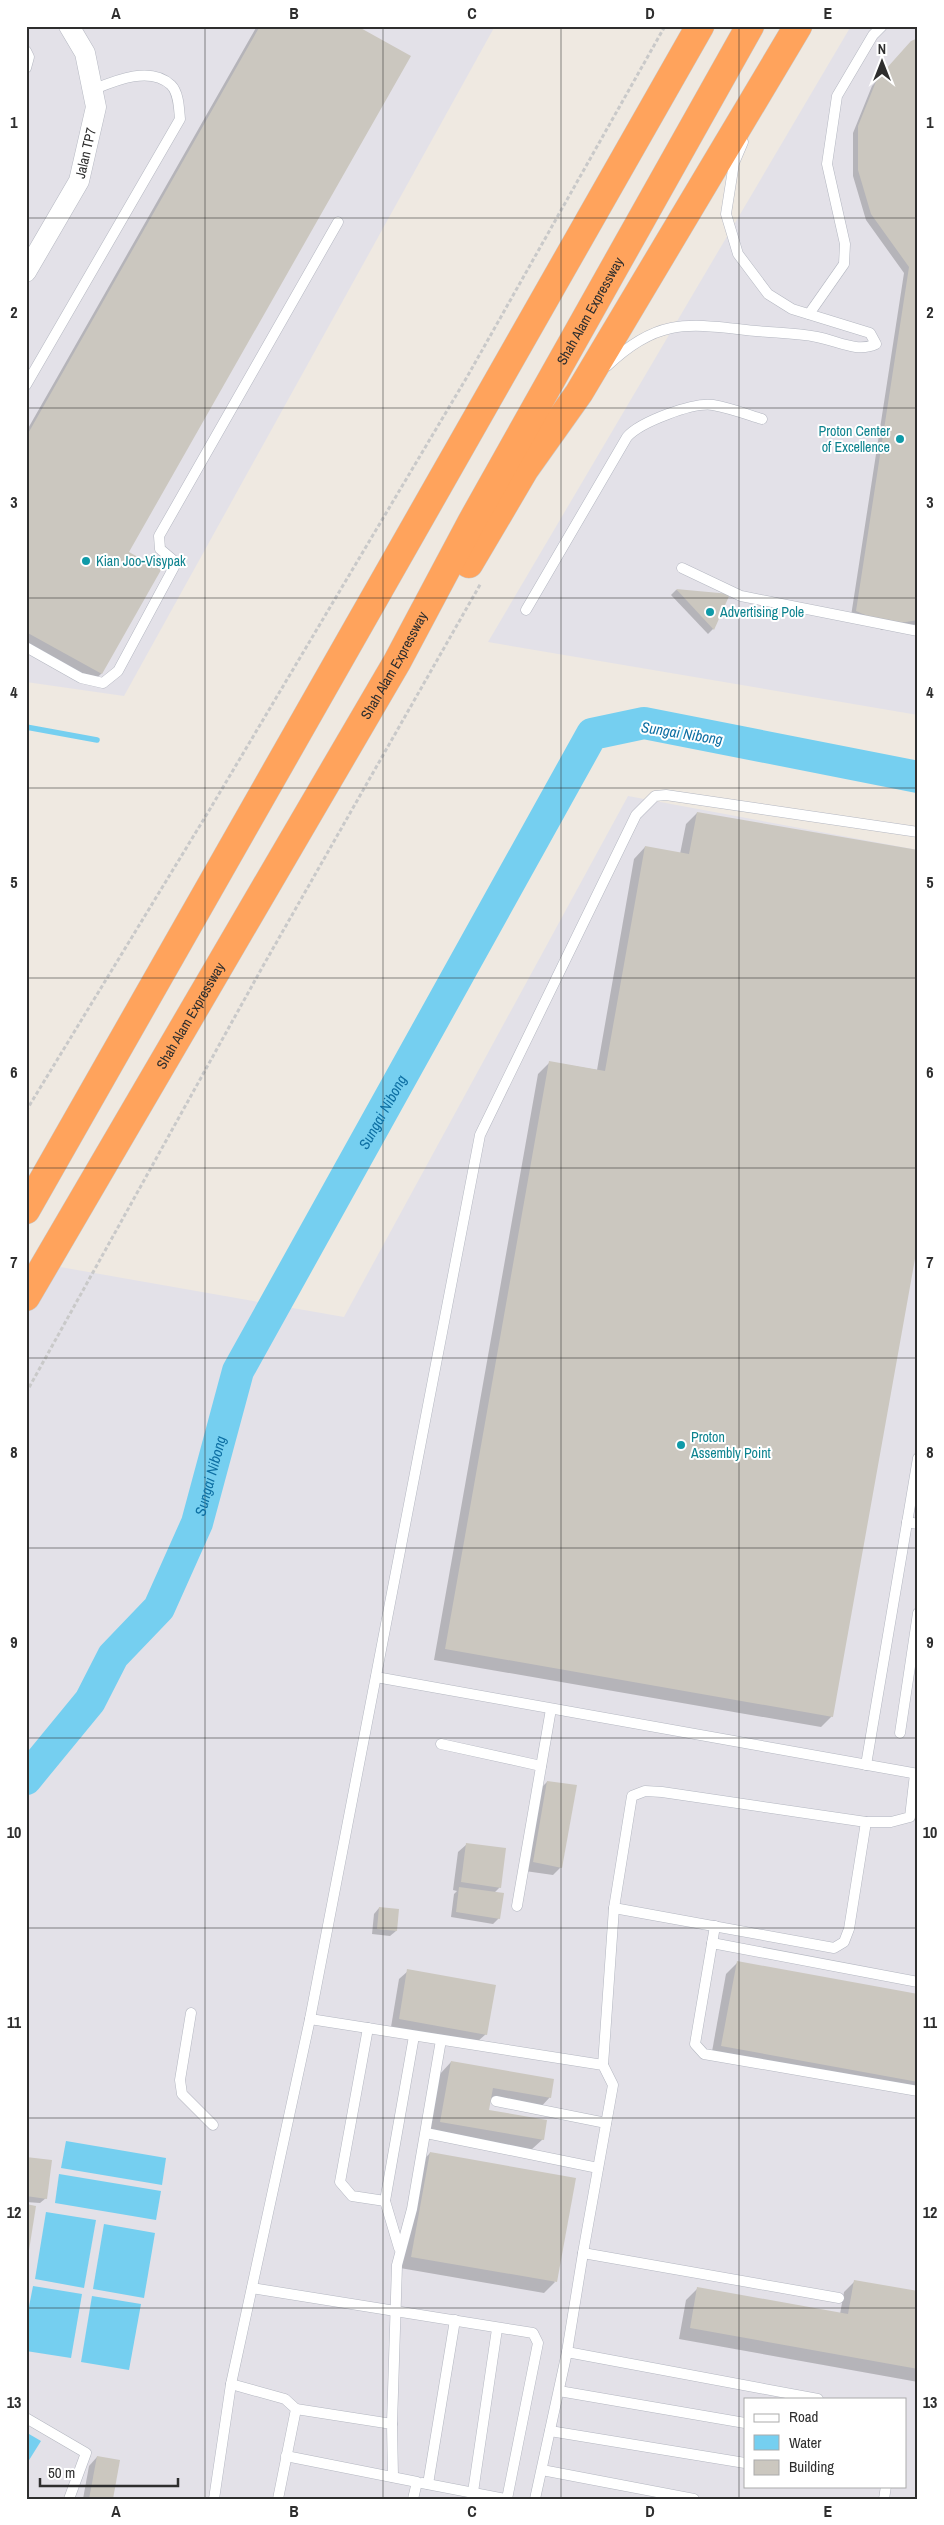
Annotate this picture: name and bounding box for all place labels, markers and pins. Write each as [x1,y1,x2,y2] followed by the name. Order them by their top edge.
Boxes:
[819,422,890,456] place label: Proton Center of Excellence
[894,433,906,445] marker: Proton Center of Excellence
[96,552,186,570] place label: Kian Joo-Visypak
[80,555,92,567] marker: Kian Joo-Visypak
[719,603,804,621] place label: Advertising Pole
[704,606,716,618] marker: Advertising Pole
[690,1428,771,1462] place label: Proton Assembly Point
[675,1439,687,1451] marker: Proton Assembly Point

